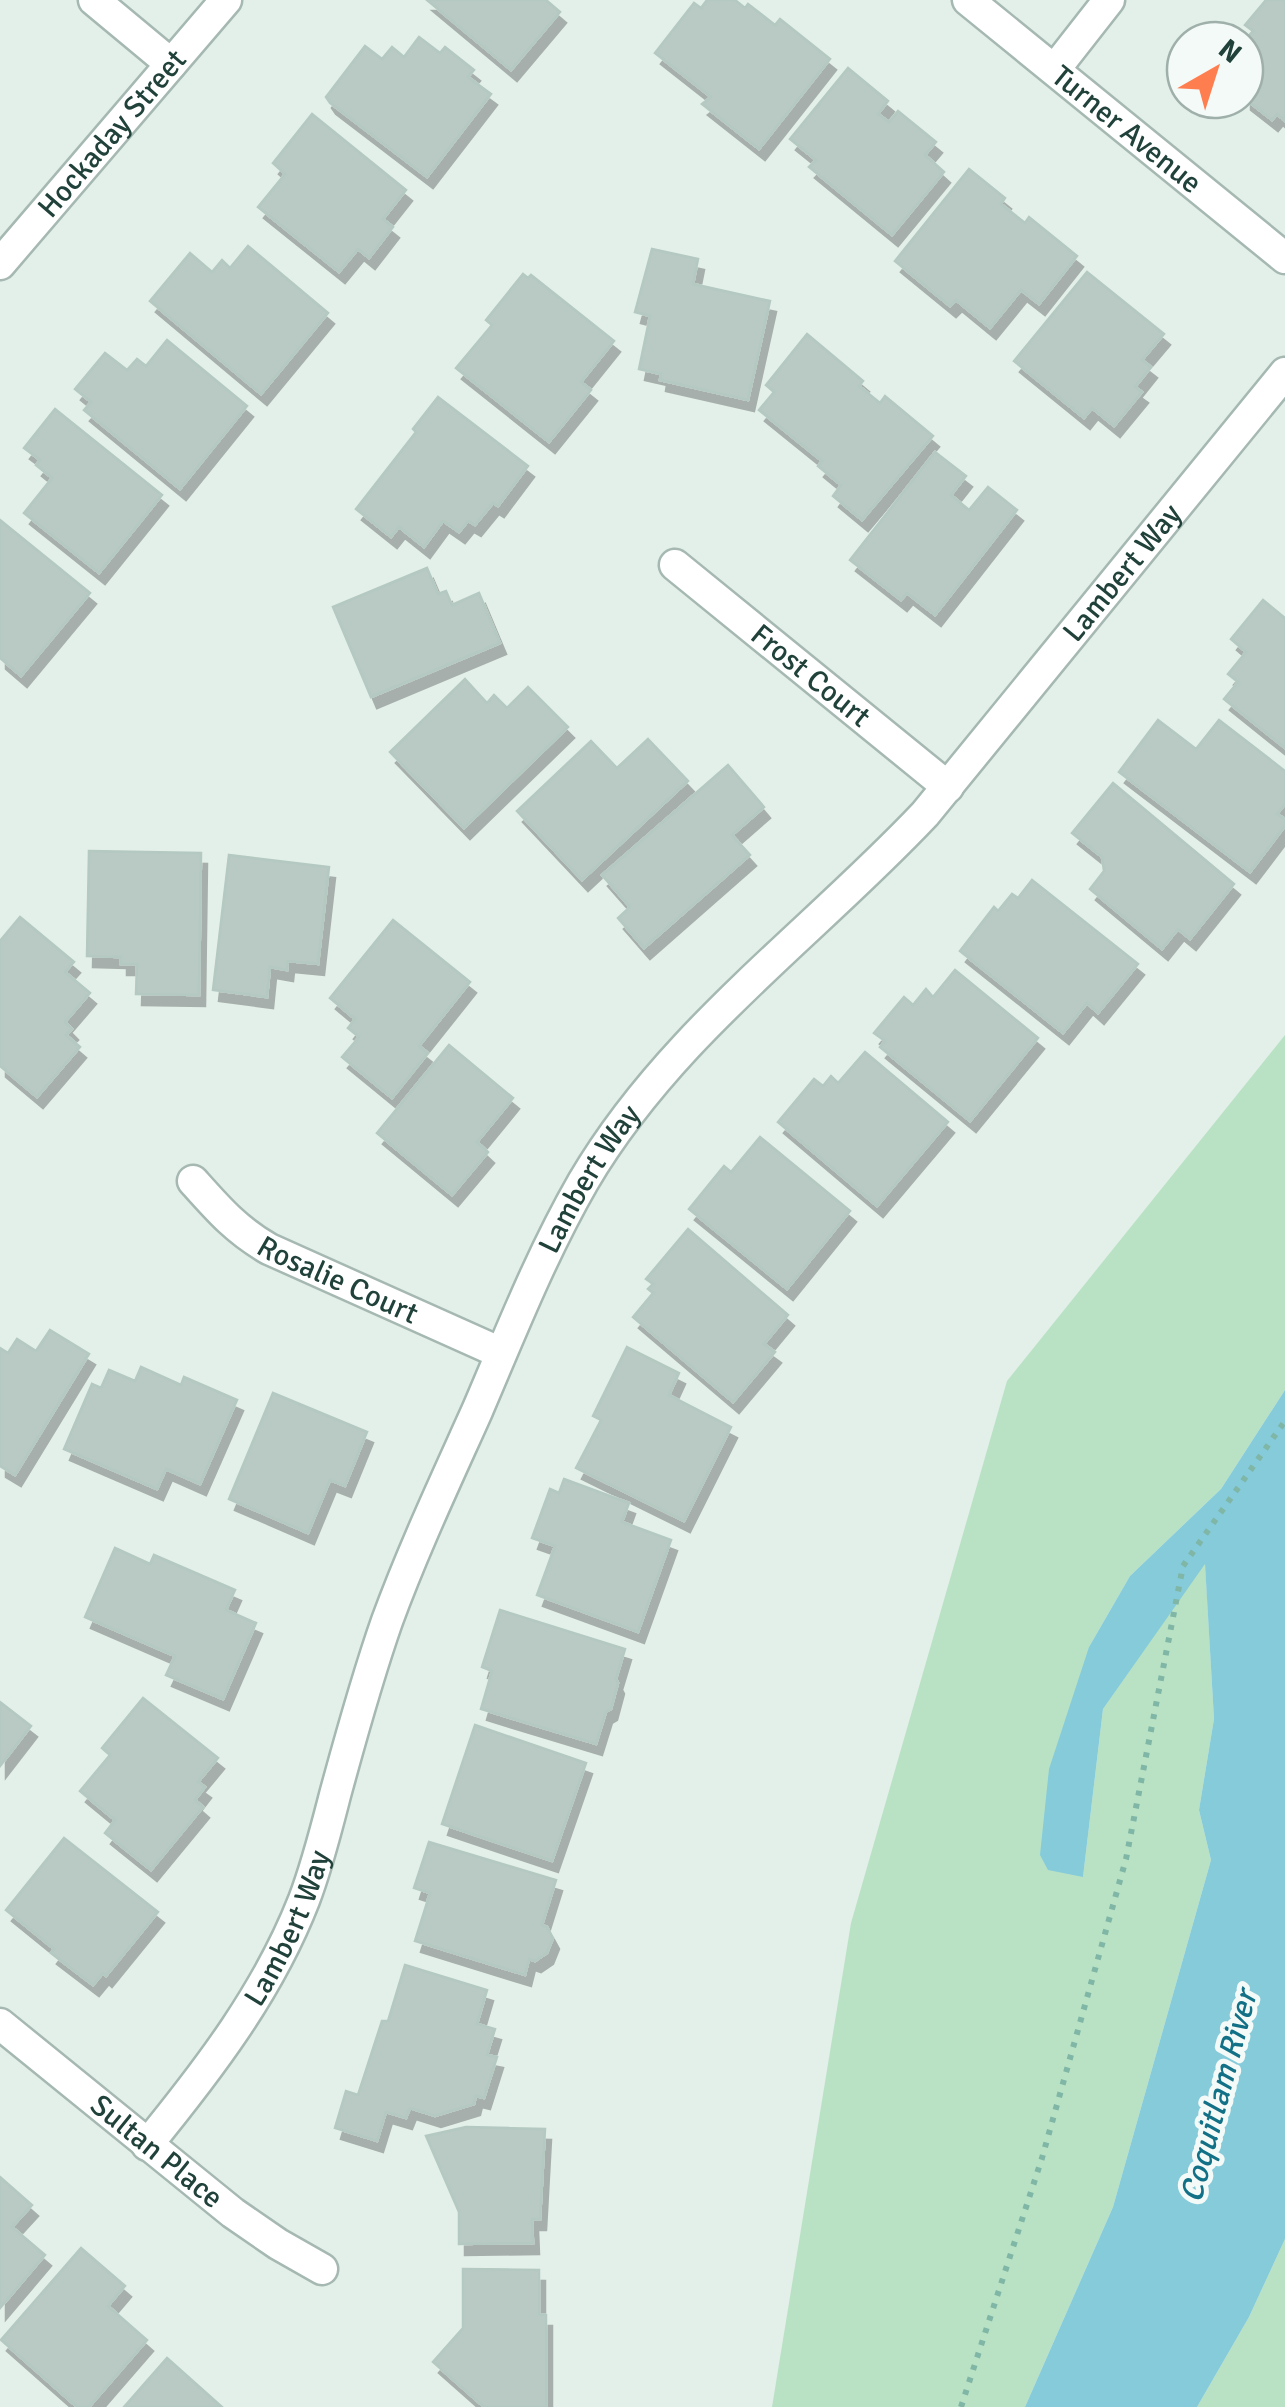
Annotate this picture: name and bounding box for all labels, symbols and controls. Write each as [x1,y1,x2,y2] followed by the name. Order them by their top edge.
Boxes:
[1165,20,1265,120] north arrow
[1212,32,1248,71] text: N
[30,42,194,225] street label: Hockaday Street
[1044,58,1209,202] street label: Turner Avenue
[1055,496,1190,650] street label: Lambert Way
[743,616,878,735] street label: Frost Court
[531,1097,648,1260] street label: Lambert Way
[250,1228,424,1332] street label: Rosalie Court
[236,1846,338,2013] street label: Lambert Way
[1172,1982,1267,2206] water label: Coquitlam River
[83,2087,230,2216] street label: Sultan Place

